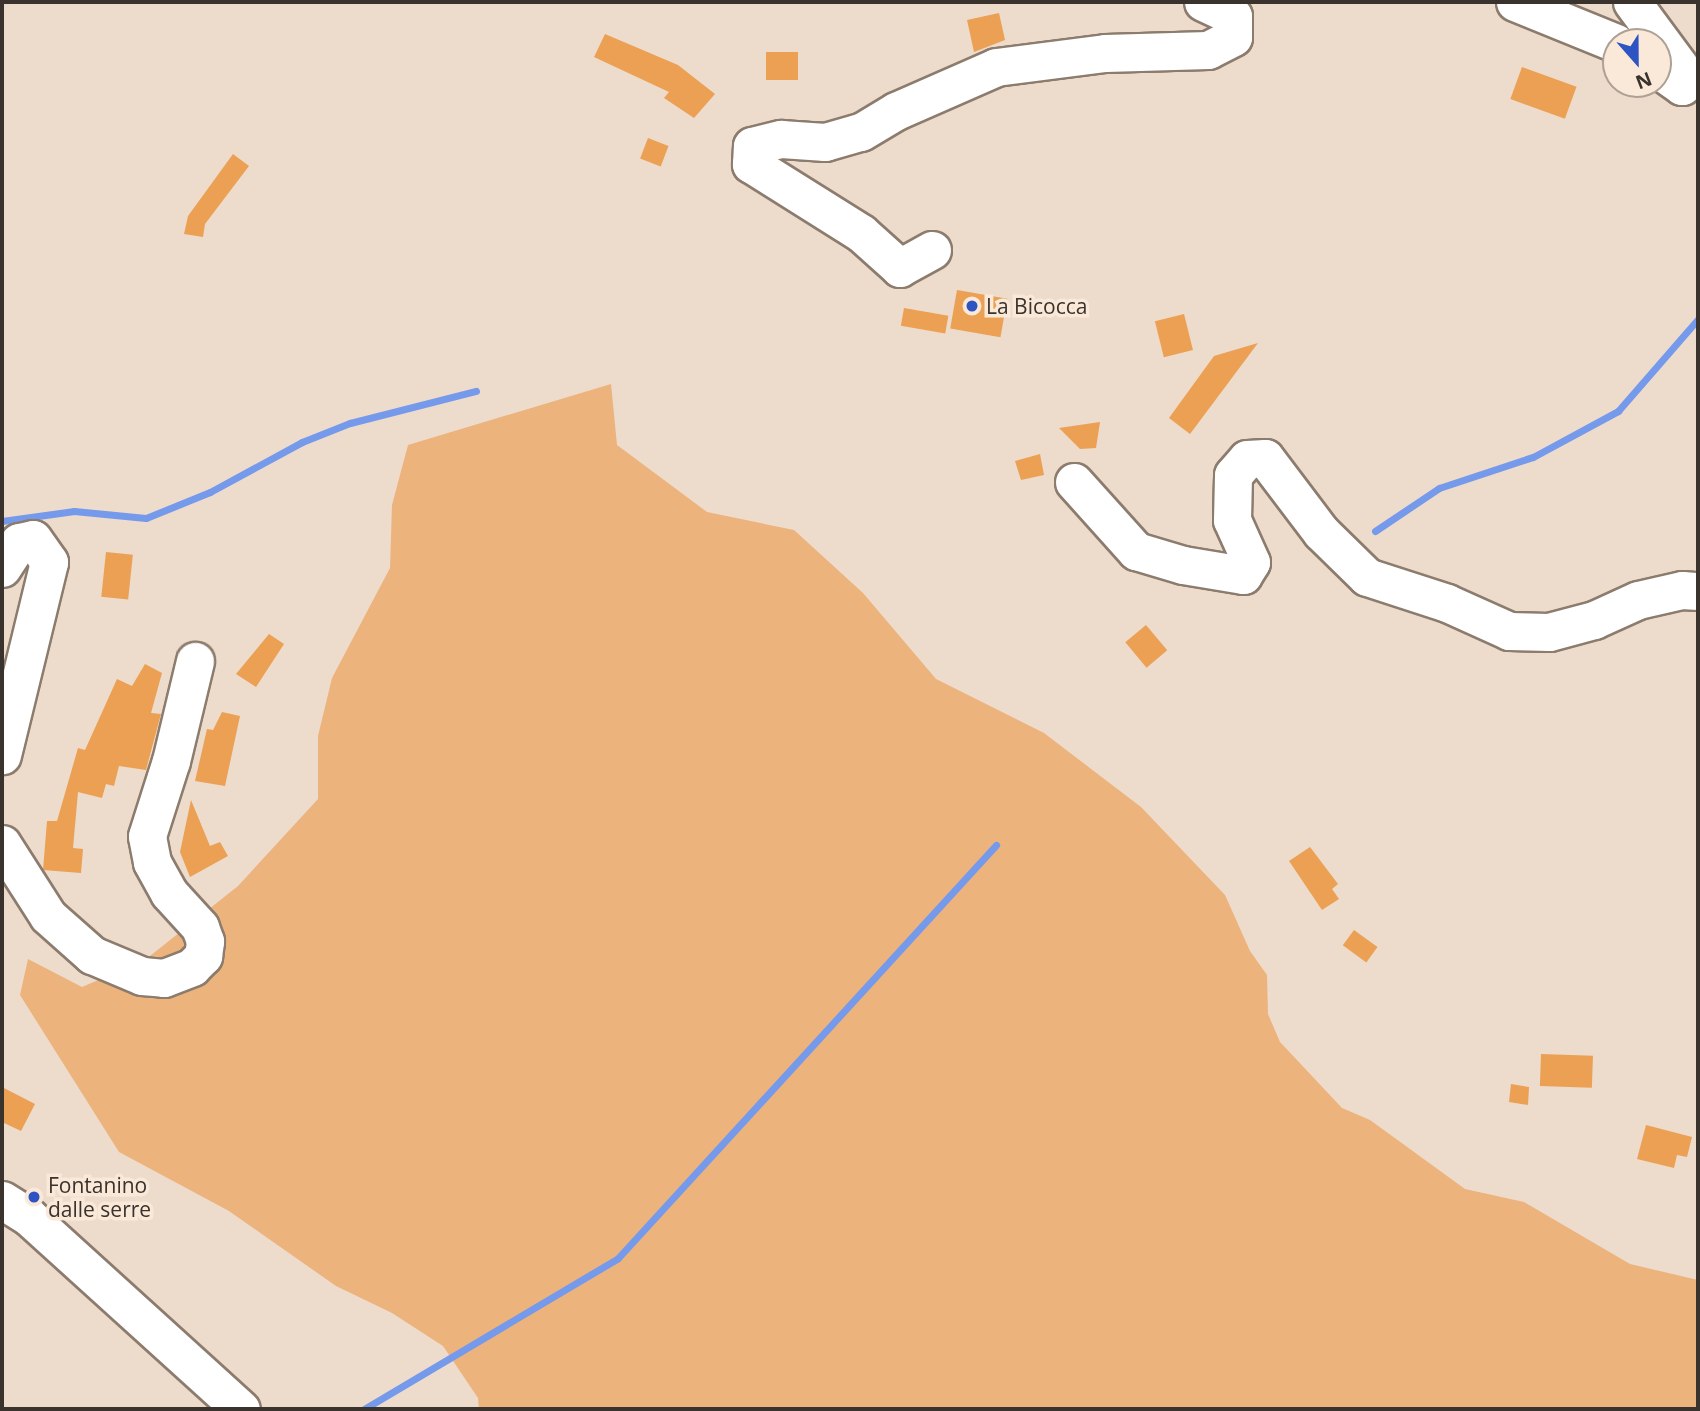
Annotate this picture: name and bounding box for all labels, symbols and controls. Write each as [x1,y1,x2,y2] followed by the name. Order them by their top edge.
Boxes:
[1602,28,1672,98] north arrow
[1632,66,1656,96] text: N
[986,293,1087,319] place label: La Bicocca
[964,298,980,314] marker: La Bicocca
[48,1172,151,1222] place label: Fontanino dalle serre
[26,1189,42,1205] marker: Fontanino dalle serre

